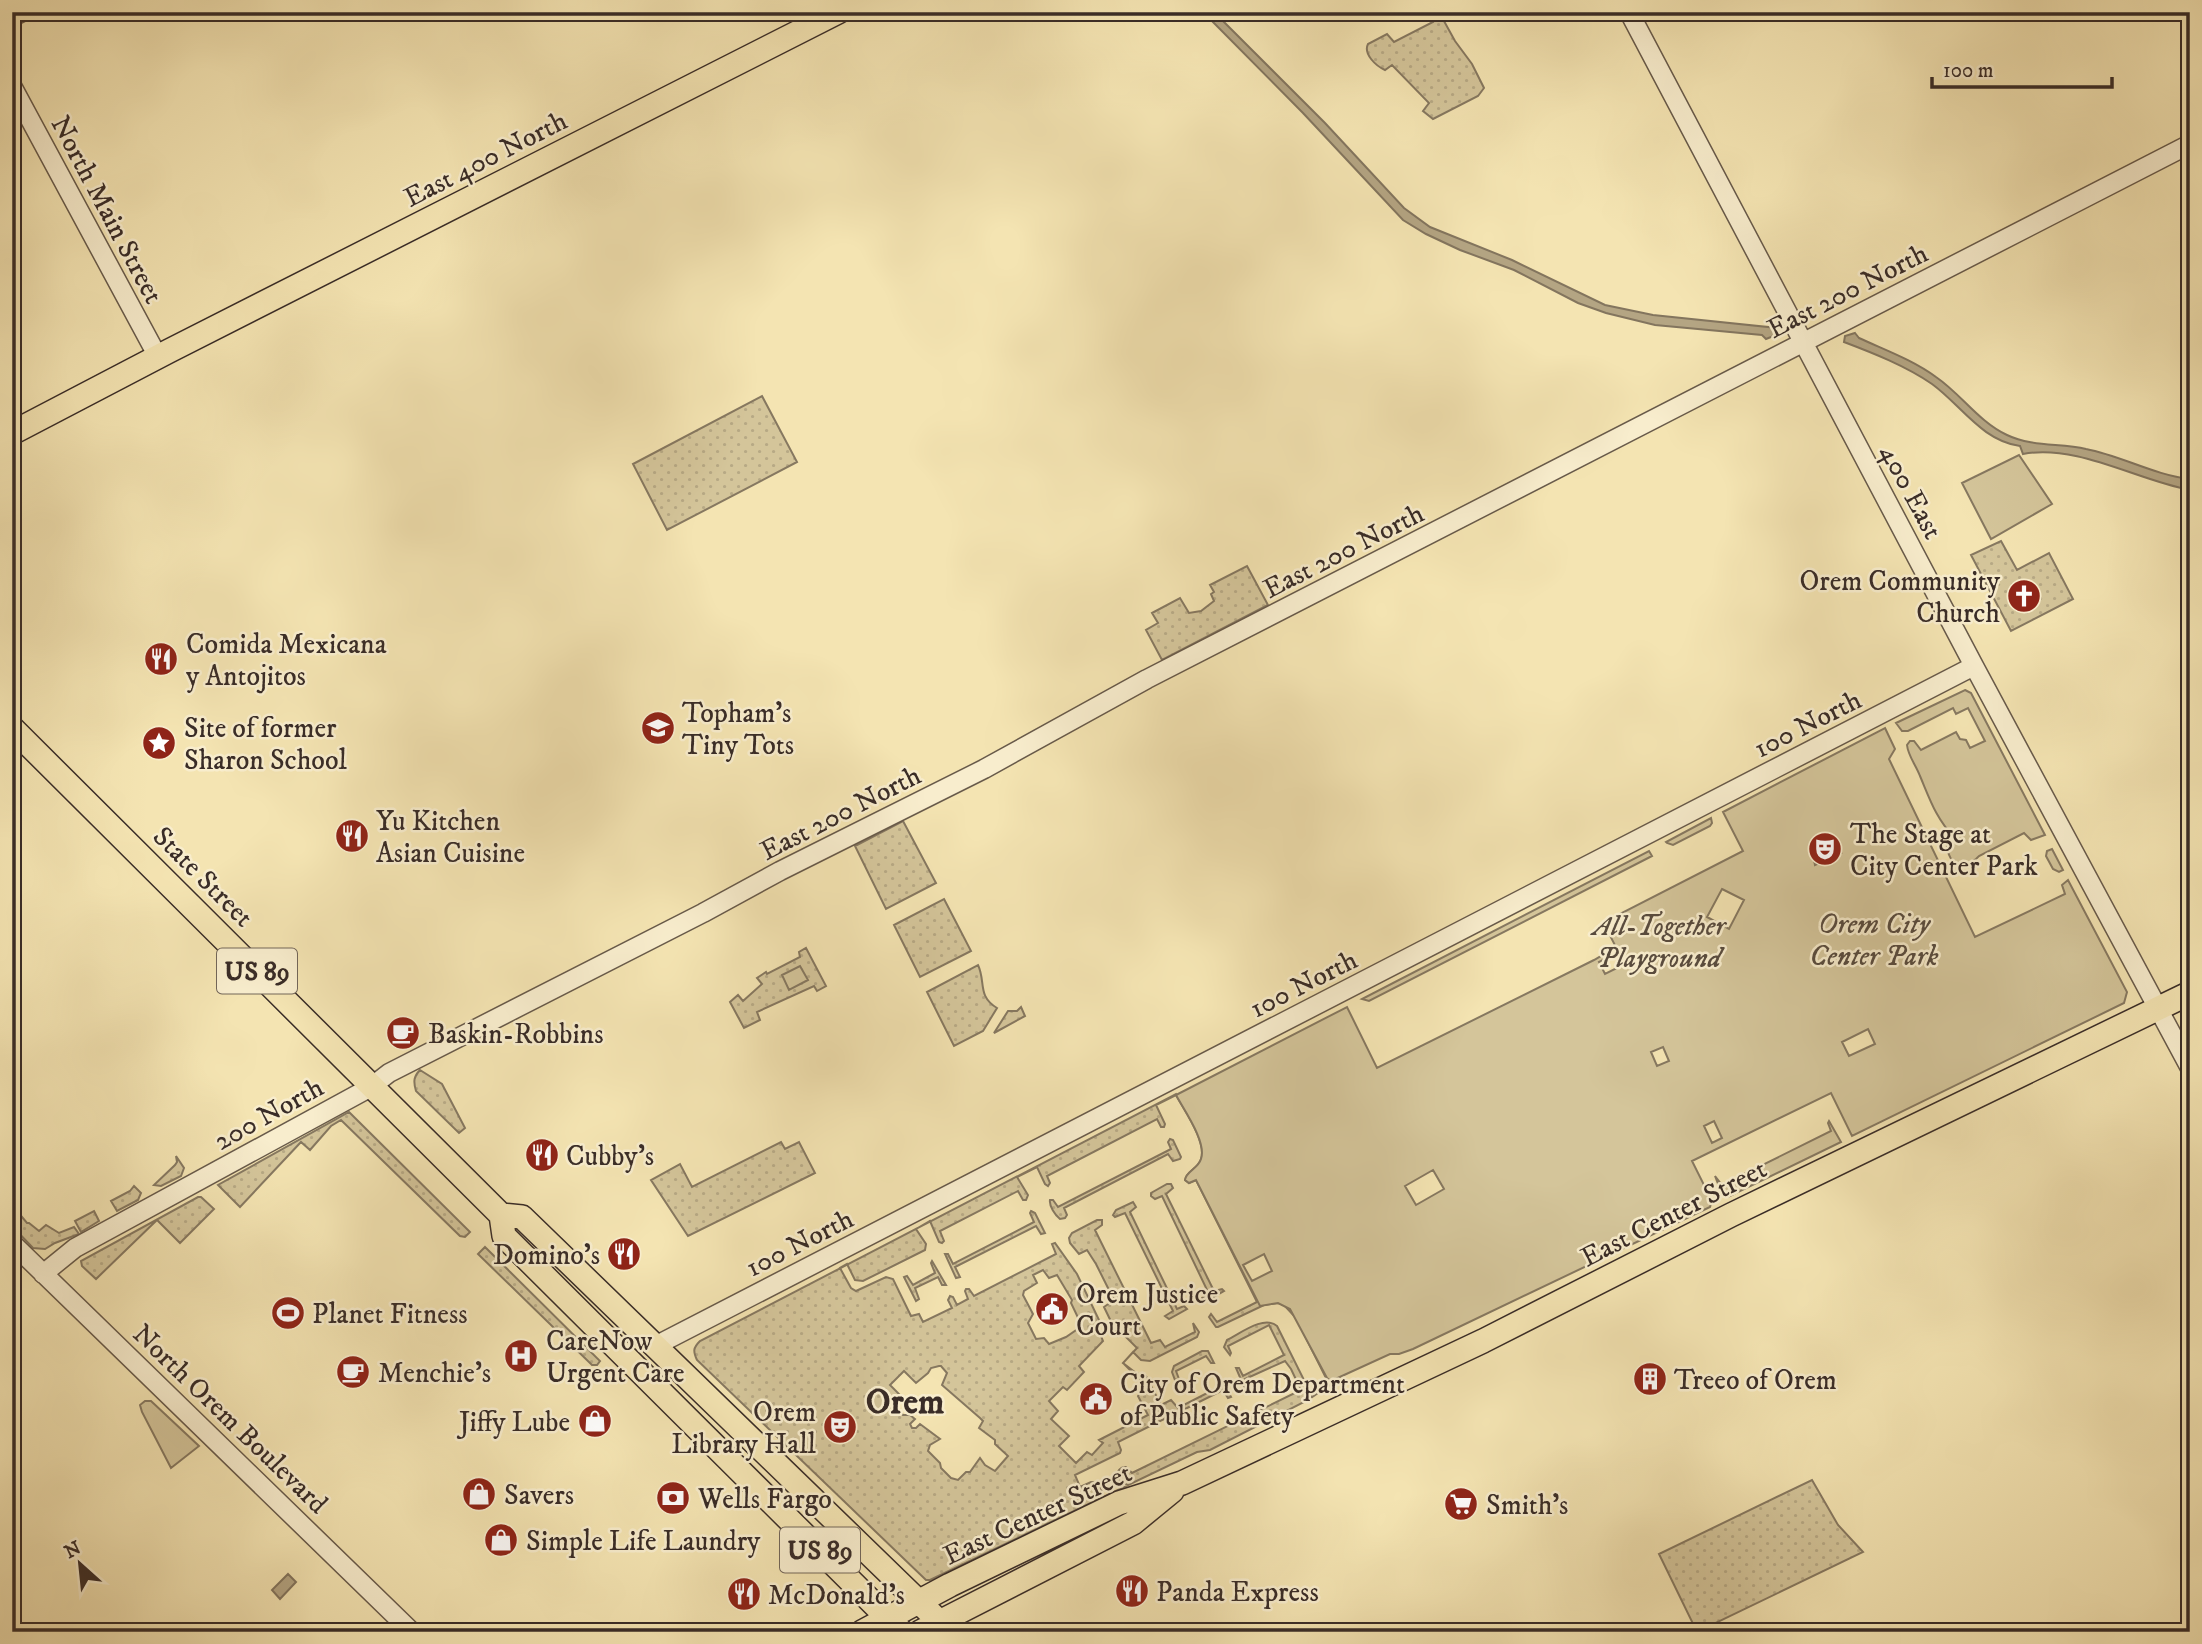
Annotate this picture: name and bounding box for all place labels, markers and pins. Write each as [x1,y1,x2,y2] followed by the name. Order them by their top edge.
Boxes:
[1799,564,2001,631] place label: Orem Community Church
[2005,577,2043,615] church icon: Orem Community Church
[186,627,387,694] place label: Comida Mexicana y Antojitos
[142,640,180,678] restaurant icon: Comida Mexicana y Antojitos
[682,696,794,763] place label: Topham's Tiny Tots
[639,709,677,747] school or university icon: Topham's Tiny Tots
[184,711,347,778] place label: Site of former Sharon School
[140,724,178,762] place icon: Site of former Sharon School
[376,804,525,871] place label: Yu Kitchen Asian Cuisine
[333,817,371,855] restaurant icon: Yu Kitchen Asian Cuisine
[1850,817,2038,884] place label: The Stage at City Center Park
[1806,830,1844,868] theatre icon: The Stage at City Center Park
[384,1014,422,1052] cafe icon: Baskin-Robbins
[428,1017,604,1052] place label: Baskin-Robbins
[523,1136,561,1174] restaurant icon: Cubby's
[566,1139,654,1174] place label: Cubby's
[605,1235,643,1273] restaurant icon: Domino's
[493,1238,600,1273] place label: Domino's
[1076,1277,1218,1344] place label: Orem Justice Court
[1033,1290,1071,1328] public building icon: Orem Justice Court
[269,1294,307,1332] sports icon: Planet Fitness
[312,1297,468,1332] place label: Planet Fitness
[546,1324,684,1391] place label: CareNow Urgent Care
[502,1337,540,1375] hospital icon: CareNow Urgent Care
[334,1353,372,1391] cafe icon: Menchie's
[378,1356,491,1391] place label: Menchie's
[1631,1360,1669,1398] building icon: Treeo of Orem
[1674,1363,1837,1398] place label: Treeo of Orem
[1120,1367,1405,1434] place label: City of Orem Department of Public Safety
[1077,1380,1115,1418] public building icon: City of Orem Department of Public Safety
[671,1395,817,1462] place label: Orem Library Hall
[576,1402,614,1440] shop icon: Jiffy Lube
[456,1405,570,1440] place label: Jiffy Lube
[821,1408,859,1446] theatre icon: Orem Library Hall
[460,1475,498,1513] shop icon: Savers
[504,1478,574,1513] place label: Savers
[654,1479,692,1517] bank icon: Wells Fargo
[697,1482,832,1517] place label: Wells Fargo
[1442,1485,1480,1523] supermarket icon: Smith's
[1486,1488,1568,1523] place label: Smith's
[482,1521,520,1559] shop icon: Simple Life Laundry
[526,1524,761,1559] place label: Simple Life Laundry
[1113,1572,1151,1610] restaurant icon: Panda Express
[725,1575,763,1613] restaurant icon: McDonald's
[1156,1575,1319,1610] place label: Panda Express
[768,1578,905,1613] place label: McDonald's

